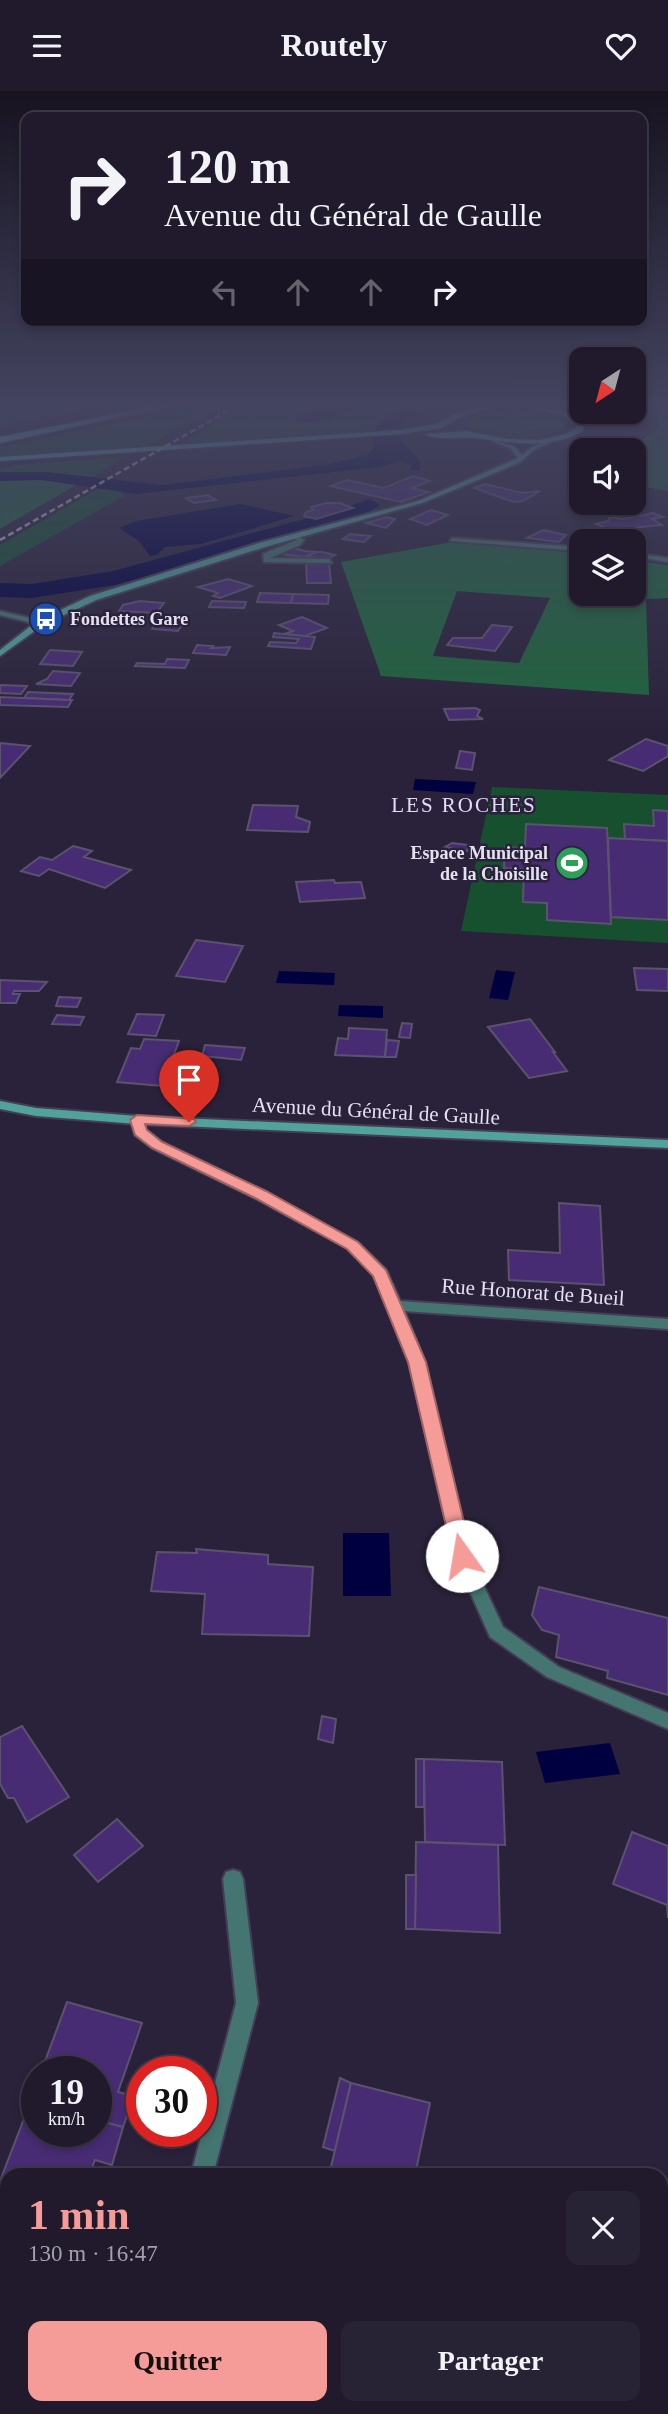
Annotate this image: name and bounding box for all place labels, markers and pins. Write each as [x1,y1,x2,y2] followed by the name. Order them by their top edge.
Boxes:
[27,600,65,638] bus stop icon: Fondettes Gare
[70,609,188,629] place label: Fondettes Gare
[410,843,548,884] place label: Espace Municipal de la Choisille
[553,844,591,882] sports icon: Espace Municipal de la Choisille
[159,1050,219,1122] pin

